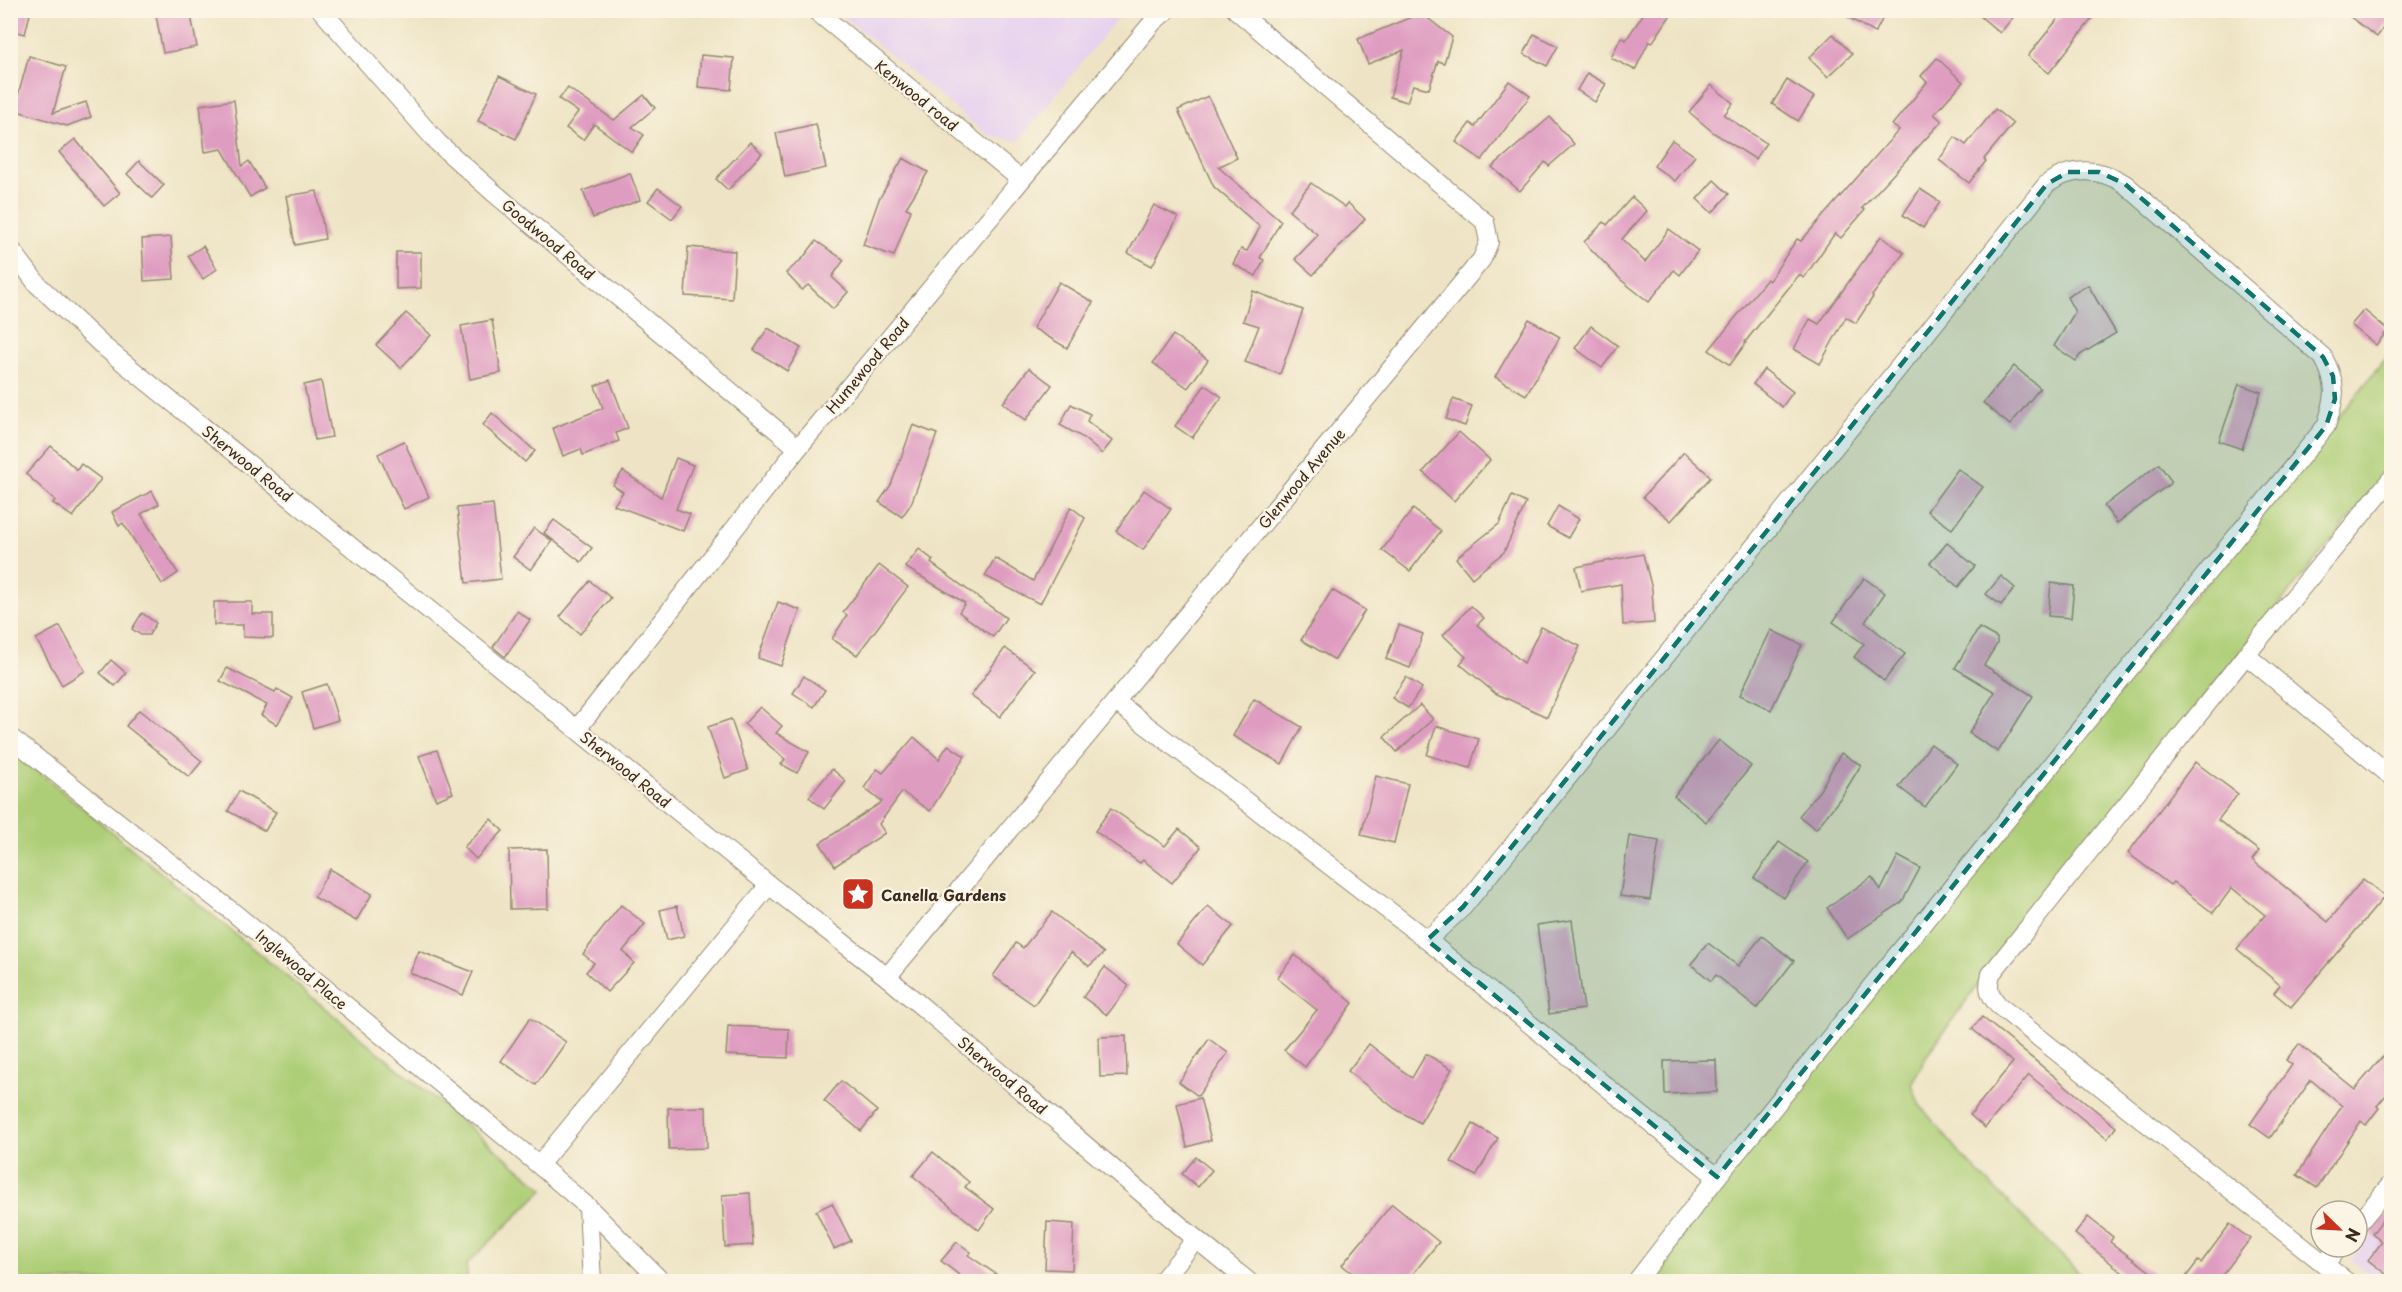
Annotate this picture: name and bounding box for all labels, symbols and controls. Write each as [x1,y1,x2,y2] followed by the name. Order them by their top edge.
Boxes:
[870,54,964,136] street label: Kenwood road
[497,193,601,285] street label: Goodwood Road
[820,312,914,418] street label: Humewood Road
[198,419,298,507] street label: Sherwood Road
[1252,423,1350,533] street label: Glenwood Avenue
[576,725,676,813] street label: Sherwood Road
[840,876,876,912] place icon: Canella Gardens
[881,883,1006,906] place label: Canella Gardens
[251,924,353,1014] street label: Inglewood Place
[953,1031,1053,1119] street label: Sherwood Road
[2309,1199,2369,1259] north arrow
[2340,1225,2367,1246] text: N

